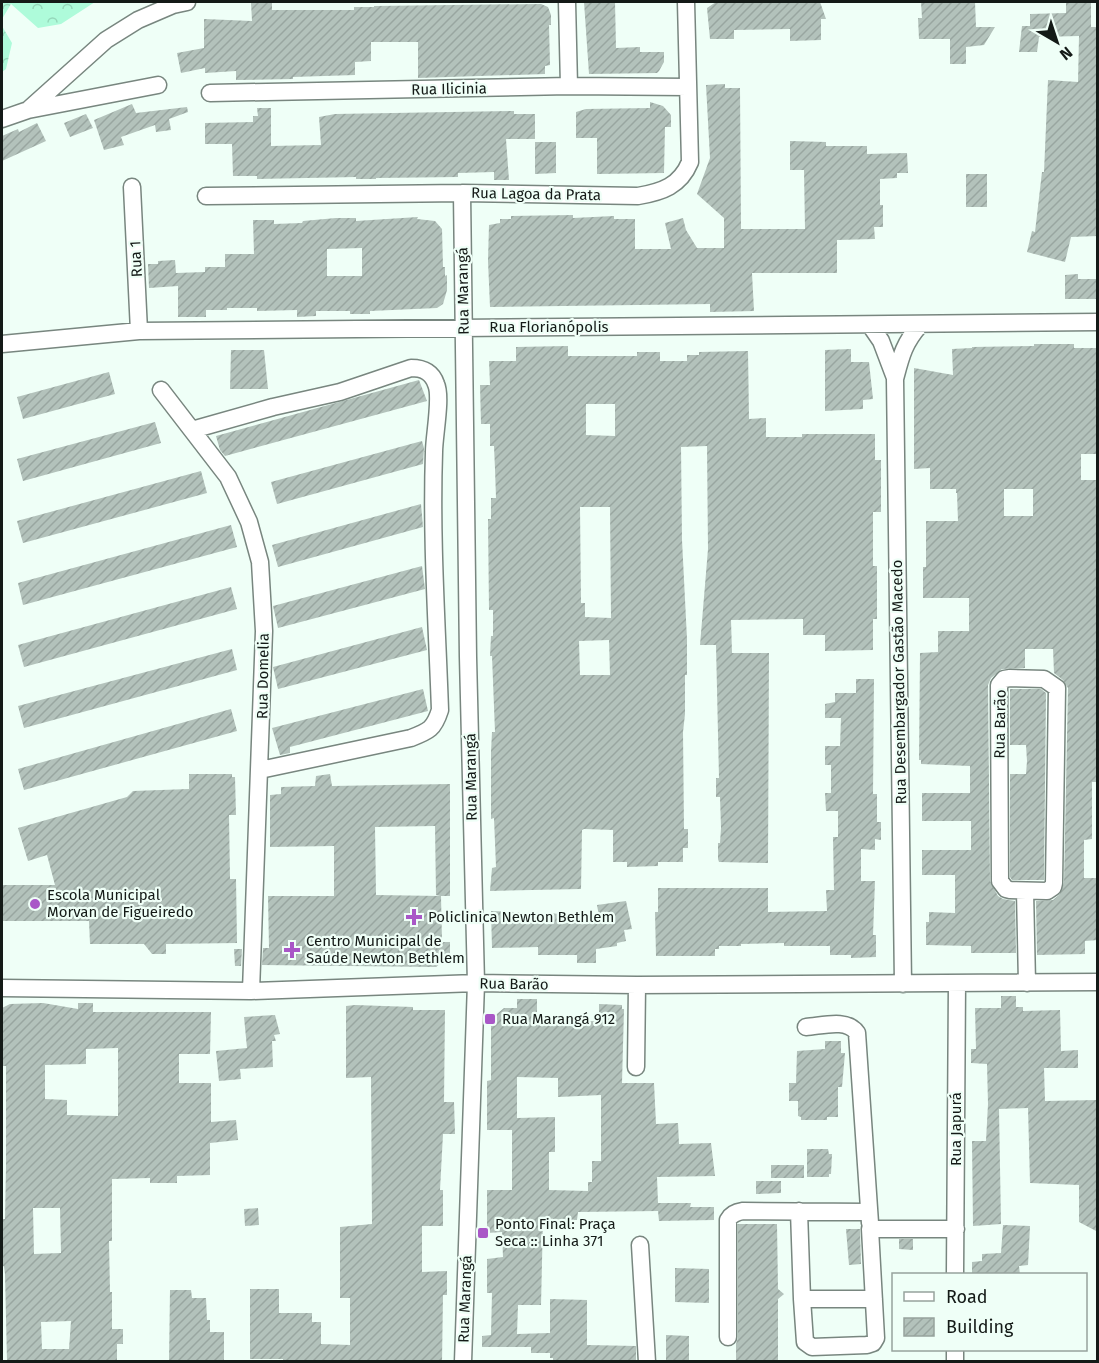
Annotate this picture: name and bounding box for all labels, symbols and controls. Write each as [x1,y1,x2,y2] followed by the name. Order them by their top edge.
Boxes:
[1027,12,1087,72] north arrow
[1056,43,1076,64] text: N
[411,79,487,99] street label: Rua Ilicinia
[471,184,601,204] street label: Rua Lagoa da Prata
[126,240,146,278] street label: Rua 1
[453,247,473,335] street label: Rua Marangá
[489,318,609,336] street label: Rua Florianópolis
[888,559,910,805] street label: Rua Desembargador Gastão Macedo
[253,633,273,719] street label: Rua Domelia
[990,689,1010,759] street label: Rua Barão
[461,733,481,821] street label: Rua Marangá
[47,886,194,921] place label: Escola Municipal Morvan de Figueiredo
[28,897,42,911] marker: Escola Municipal Morvan de Figueiredo
[405,908,423,926] marker: Policlinica Newton Bethlem
[428,908,614,926] place label: Policlinica Newton Bethlem
[306,932,465,967] place label: Centro Municipal de Saúde Newton Bethlem
[283,941,301,959] marker: Centro Municipal de Saúde Newton Bethlem
[479,974,549,994] street label: Rua Barão
[502,1010,615,1028] place label: Rua Marangá 912
[483,1012,497,1026] marker: Rua Marangá 912
[947,1092,965,1166] street label: Rua Japurá
[495,1215,616,1250] place label: Ponto Final: Praça Seca :: Linha 371
[476,1226,490,1240] marker: Ponto Final: Praça Seca :: Linha 371
[454,1255,476,1343] street label: Rua Marangá
[892,1273,1087,1351] legend
[946,1286,988,1308] text: Road
[946,1316,1014,1338] text: Building

